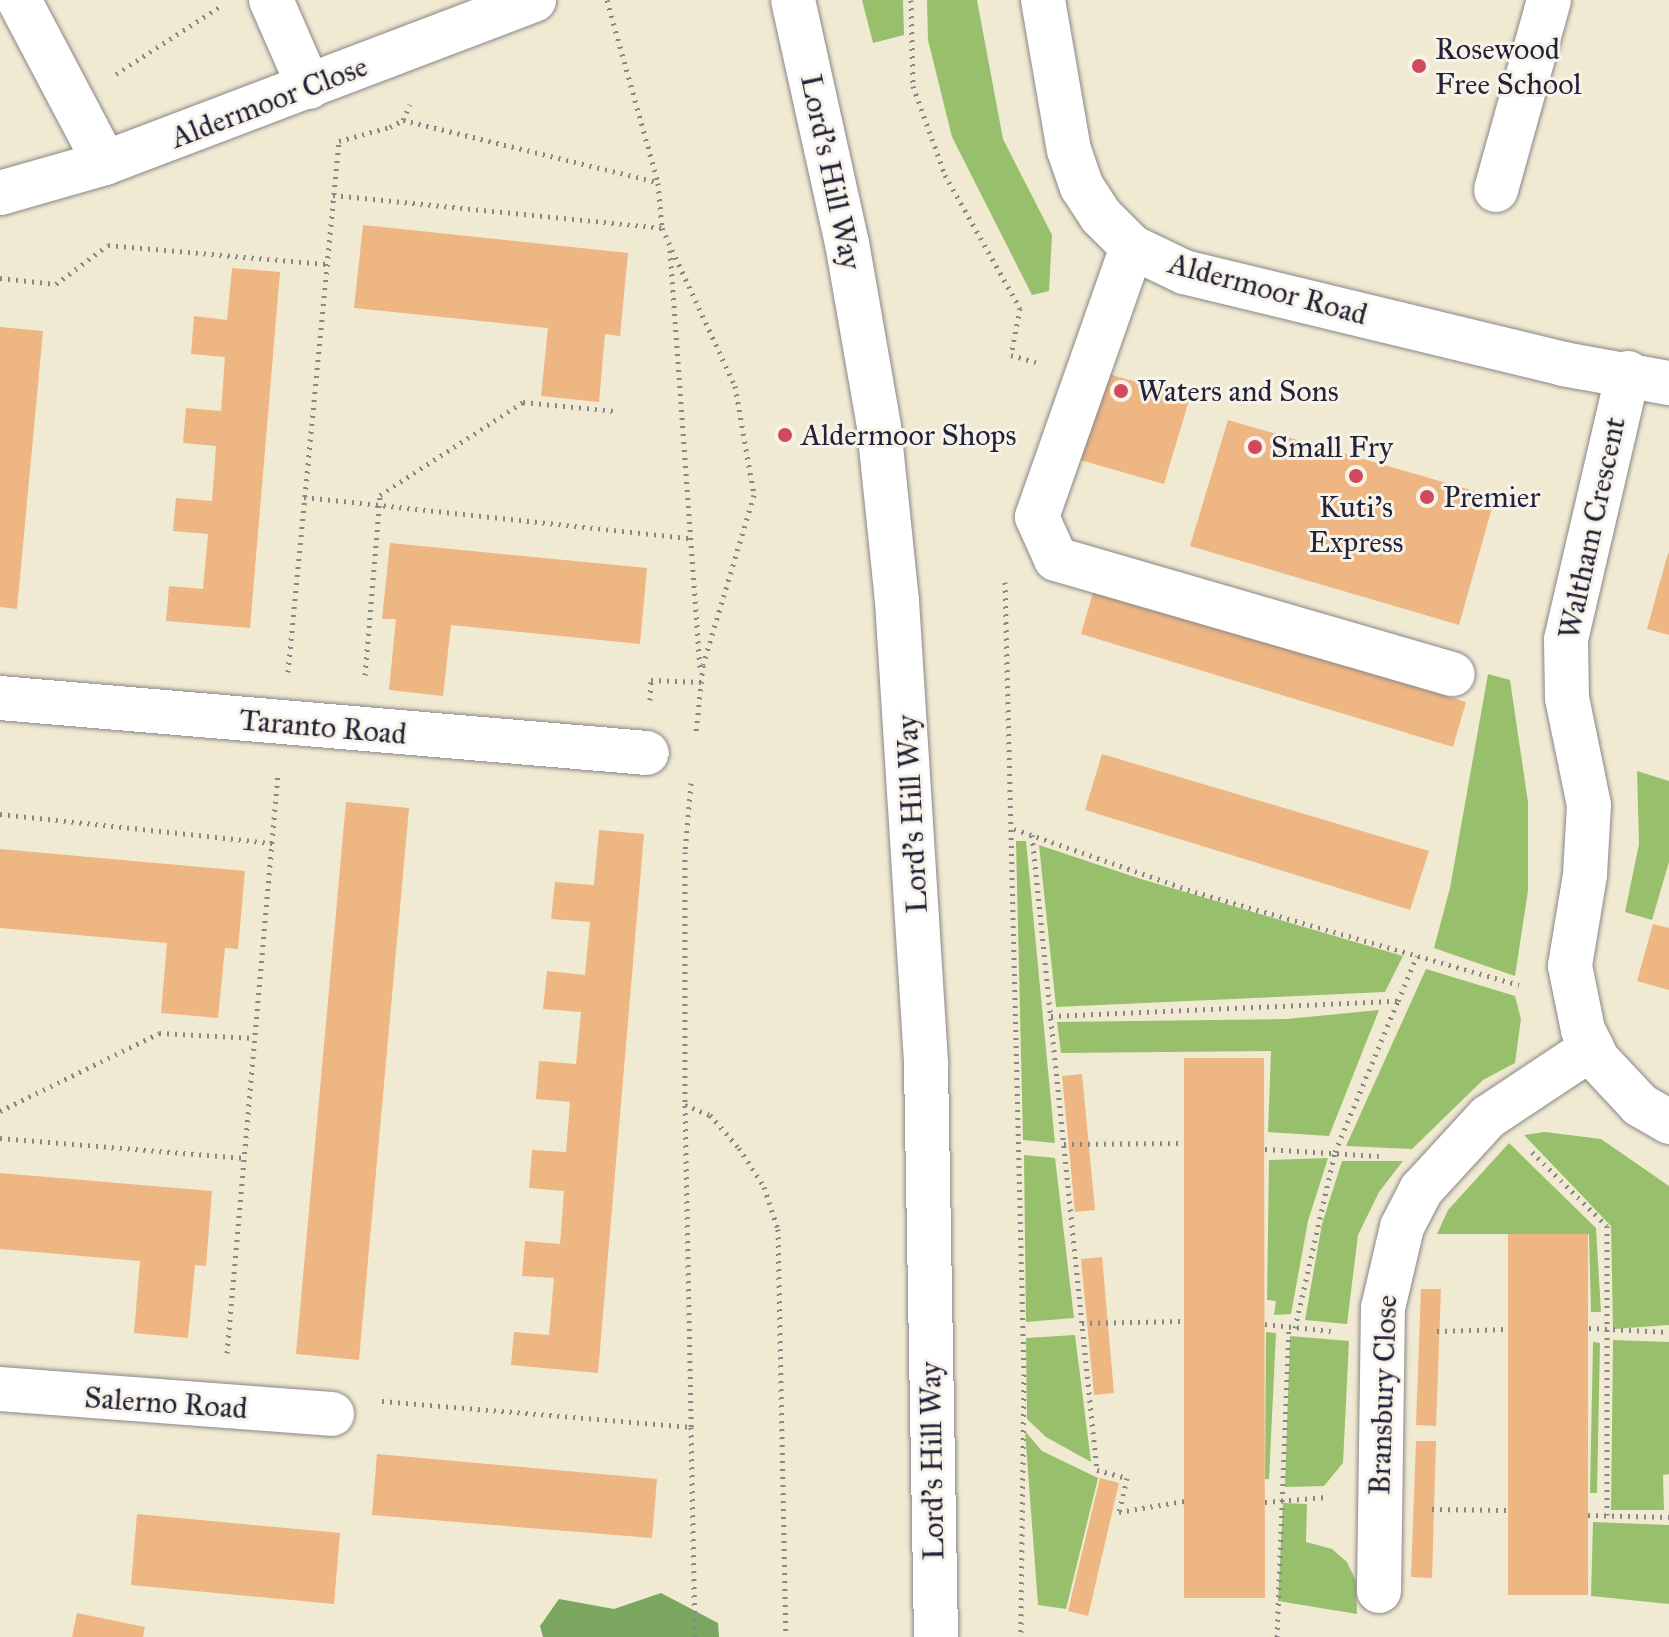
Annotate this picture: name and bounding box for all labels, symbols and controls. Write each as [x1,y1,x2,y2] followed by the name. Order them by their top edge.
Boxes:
[1435,31,1582,102] place label: Rosewood Free School
[166,48,372,156] street label: Aldermoor Close
[1410,57,1428,75] marker: Rosewood Free School
[793,71,869,273] street label: Lord's Hill Way
[1165,245,1371,333] street label: Aldermoor Road
[1137,373,1339,409] place label: Waters and Sons
[1112,382,1130,400] marker: Waters and Sons
[1551,414,1633,642] street label: Waltham Crescent
[801,417,1017,453] place label: Aldermoor Shops
[776,426,794,444] marker: Aldermoor Shops
[1271,429,1393,465] place label: Small Fry
[1246,438,1264,456] marker: Small Fry
[1347,467,1365,485] marker: Kuti's Express
[1443,479,1541,515] place label: Premier
[1418,488,1436,506] marker: Premier
[1308,489,1404,560] place label: Kuti's Express
[238,702,408,752] street label: Taranto Road
[889,714,935,914] street label: Lord's Hill Way
[1362,1294,1404,1496] street label: Bransbury Close
[912,1361,952,1561] street label: Lord's Hill Way
[83,1379,249,1427] street label: Salerno Road

